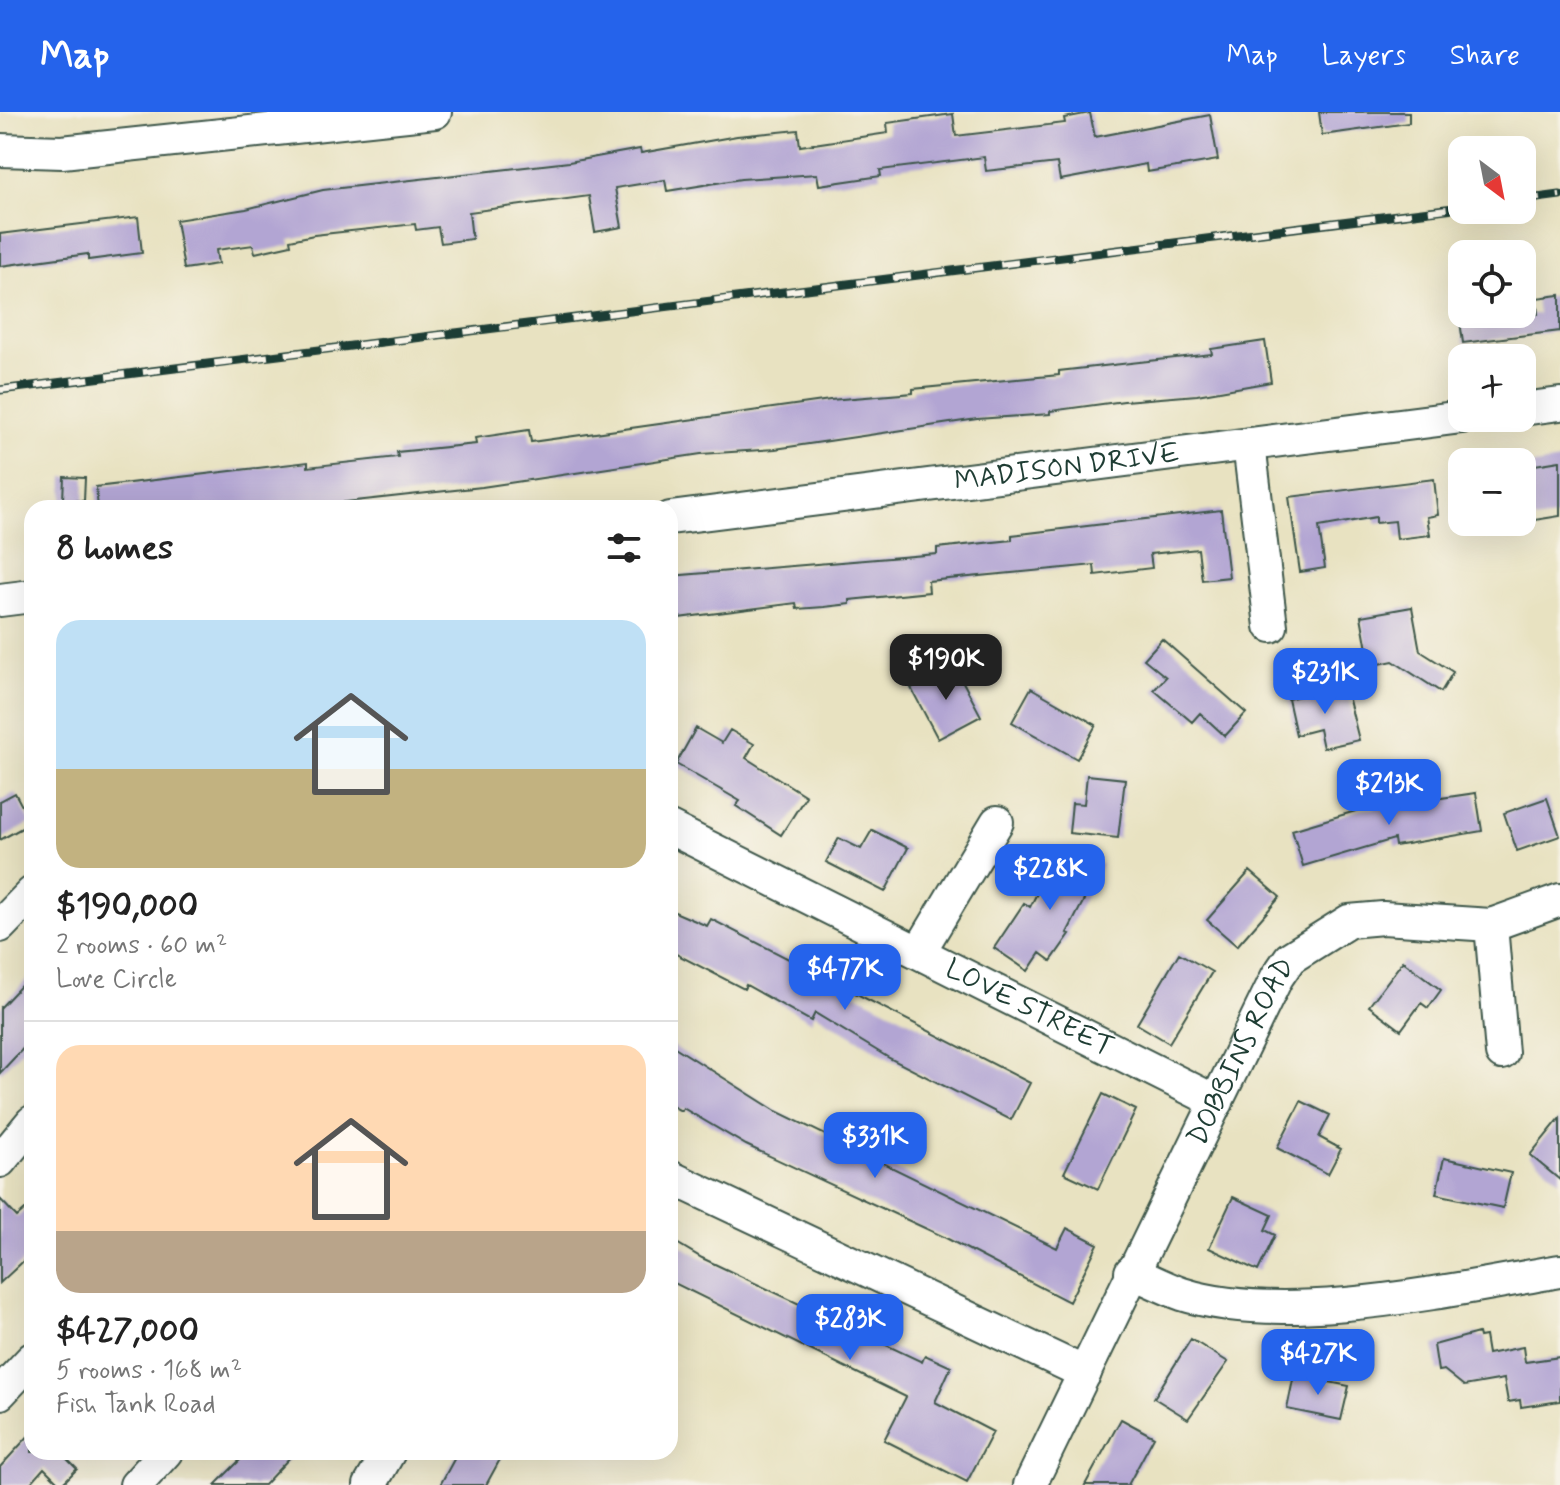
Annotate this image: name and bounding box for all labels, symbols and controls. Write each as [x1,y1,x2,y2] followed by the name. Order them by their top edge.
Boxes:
[40,32,110,81] text: Map
[1227,38,1278,75] text: Map
[1322,38,1406,75] text: Layers
[1450,38,1520,75] text: Share
[1448,136,1536,224] north arrow
[1448,136,1536,536] map controls
[1448,240,1536,328] button: locate
[1448,344,1536,432] button: +
[952,435,1182,500] street label: MADISON DRIVE
[1448,448,1536,536] button: −
[56,526,173,571] text: 8 homes
[602,526,646,570] icon: filters
[890,634,1002,702] pin: $190K
[908,643,984,677] text: $190K
[1269,648,1381,716] pin: $231K
[1291,657,1359,691] text: $231K
[279,672,423,816] icon: home
[1333,759,1445,827] pin: $213K
[1355,768,1423,802] text: $213K
[994,844,1106,912] pin: $228K
[1013,853,1087,887] text: $228K
[56,884,198,929] text: $190,000
[56,929,227,963] text: 2 rooms · 60 m²
[789,944,901,1012] pin: $477K
[939,950,1120,1066] street label: LOVE STREET
[1179,950,1303,1152] street label: DOBBINS ROAD
[807,953,883,987] text: $477K
[56,963,177,997] text: Love Circle
[279,1097,423,1241] icon: home
[819,1112,931,1180] pin: $331K
[842,1121,908,1155] text: $331K
[794,1294,906,1362] pin: $283K
[814,1303,886,1337] text: $283K
[56,1309,199,1354] text: $427,000
[1262,1329,1374,1397] pin: $427K
[1279,1338,1357,1372] text: $427K
[56,1354,242,1388] text: 5 rooms · 168 m²
[56,1388,216,1422] text: Fish Tank Road

